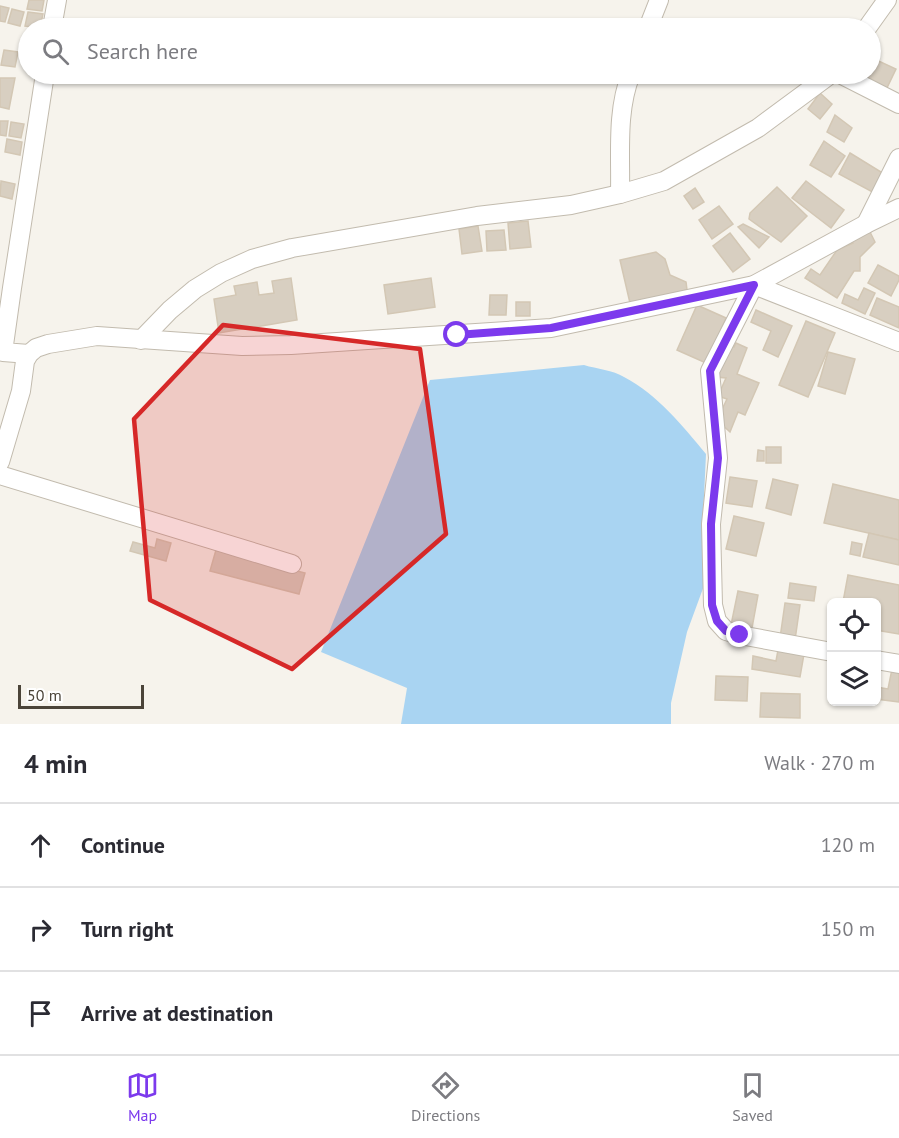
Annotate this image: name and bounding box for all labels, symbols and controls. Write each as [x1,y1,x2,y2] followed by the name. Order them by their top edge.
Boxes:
[18,18,881,84] search box
[39,35,72,68] icon: search
[87,37,198,65] text: Search here
[443,321,469,347] route start
[827,598,881,706] map controls
[827,598,881,652] button: locate
[726,621,752,647] route end
[827,652,881,706] button: layers
[18,682,144,710] scale bar
[27,685,62,705] text: 50 m
[24,747,87,780] text: 4 min
[764,750,875,776] text: Walk · 270 m
[24,829,57,862] icon: ahead
[81,831,165,859] text: Continue
[821,832,875,858] text: 120 m
[24,913,57,946] icon: right
[81,915,173,943] text: Turn right
[821,916,875,942] text: 150 m
[24,997,57,1030] icon: arrive
[81,999,273,1027] text: Arrive at destination
[126,1069,159,1125] tab: Map
[411,1069,480,1125] tab: Directions
[732,1069,773,1125] tab: Saved

